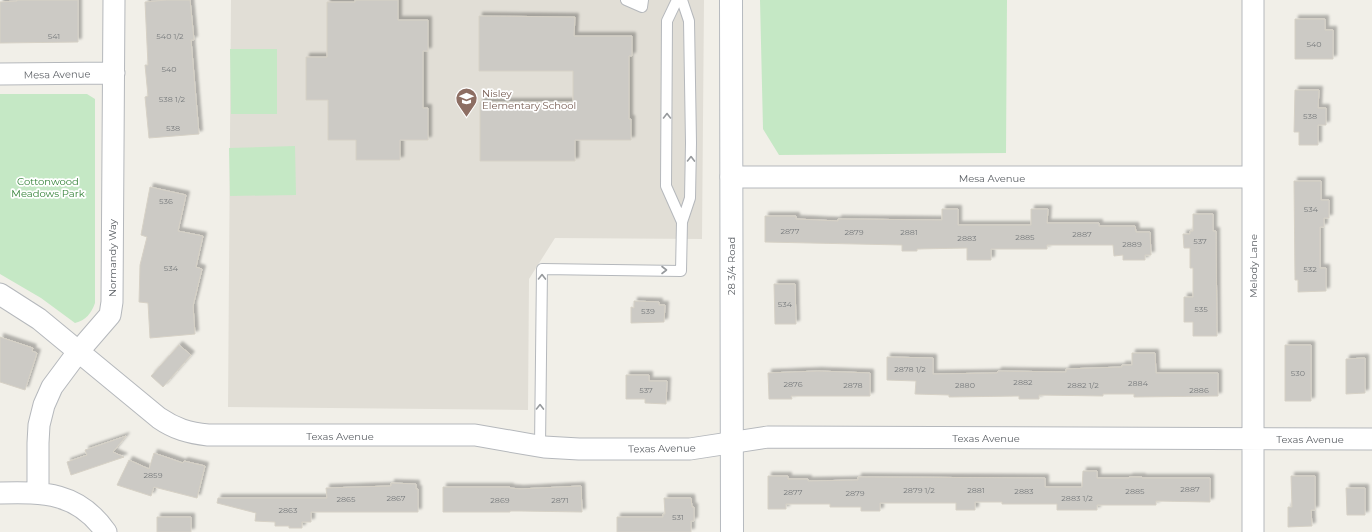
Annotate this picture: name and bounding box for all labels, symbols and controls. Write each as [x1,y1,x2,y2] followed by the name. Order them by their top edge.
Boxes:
[48,31,60,41] house number: 541
[156,31,184,41] house number: 540 1/2
[1306,39,1322,49] house number: 540
[161,64,177,74] house number: 540
[24,67,90,82] street label: Mesa Avenue
[454,86,480,119] school or university icon: Nisley Elementary School
[482,87,576,112] place label: Nisley Elementary School
[159,94,186,104] house number: 538 1/2
[1303,111,1317,121] house number: 538
[663,113,671,119] one-way arrow
[166,123,180,133] house number: 538
[687,156,695,162] one-way arrow
[959,172,1025,185] street label: Mesa Avenue
[11,175,85,200] park label: Cottonwood Meadows Park
[159,196,173,206] house number: 536
[1304,204,1319,214] house number: 534
[106,218,119,297] street label: Normandy Way
[780,226,800,236] house number: 2877
[844,227,864,237] house number: 2879
[900,227,918,237] house number: 2881
[1072,229,1092,239] house number: 2887
[1015,232,1035,242] house number: 2885
[957,233,977,243] house number: 2883
[1247,234,1260,298] street label: Melody Lane
[1193,236,1207,246] house number: 537
[725,237,738,295] street label: 28 3/4 Road
[1122,239,1142,249] house number: 2889
[164,263,179,273] house number: 534
[1303,264,1317,274] house number: 532
[661,266,667,275] one-way arrow
[538,274,546,280] one-way arrow
[778,299,793,309] house number: 534
[1194,304,1208,314] house number: 535
[641,306,655,316] house number: 539
[894,364,926,374] house number: 2878 1/2
[1291,368,1305,378] house number: 530
[1013,377,1033,387] house number: 2882
[1128,378,1149,388] house number: 2884
[783,379,803,389] house number: 2876
[843,380,863,390] house number: 2878
[955,380,975,390] house number: 2880
[1067,380,1099,390] house number: 2882 1/2
[639,385,653,395] house number: 537
[1189,385,1209,395] house number: 2886
[536,404,544,410] one-way arrow
[306,430,374,443] street label: Texas Avenue
[952,432,1020,445] street label: Texas Avenue
[1276,433,1344,446] street label: Texas Avenue
[628,441,696,456] street label: Texas Avenue
[143,470,163,480] house number: 2859
[1180,484,1200,494] house number: 2887
[903,485,935,495] house number: 2879 1/2
[967,485,985,495] house number: 2881
[1014,486,1034,496] house number: 2883
[1125,486,1145,496] house number: 2885
[783,487,803,497] house number: 2877
[845,488,865,498] house number: 2879
[386,493,406,503] house number: 2867
[1061,493,1093,503] house number: 2883 1/2
[336,494,356,504] house number: 2865
[490,495,510,505] house number: 2869
[551,495,569,505] house number: 2871
[278,505,298,515] house number: 2863
[672,512,684,522] house number: 531

